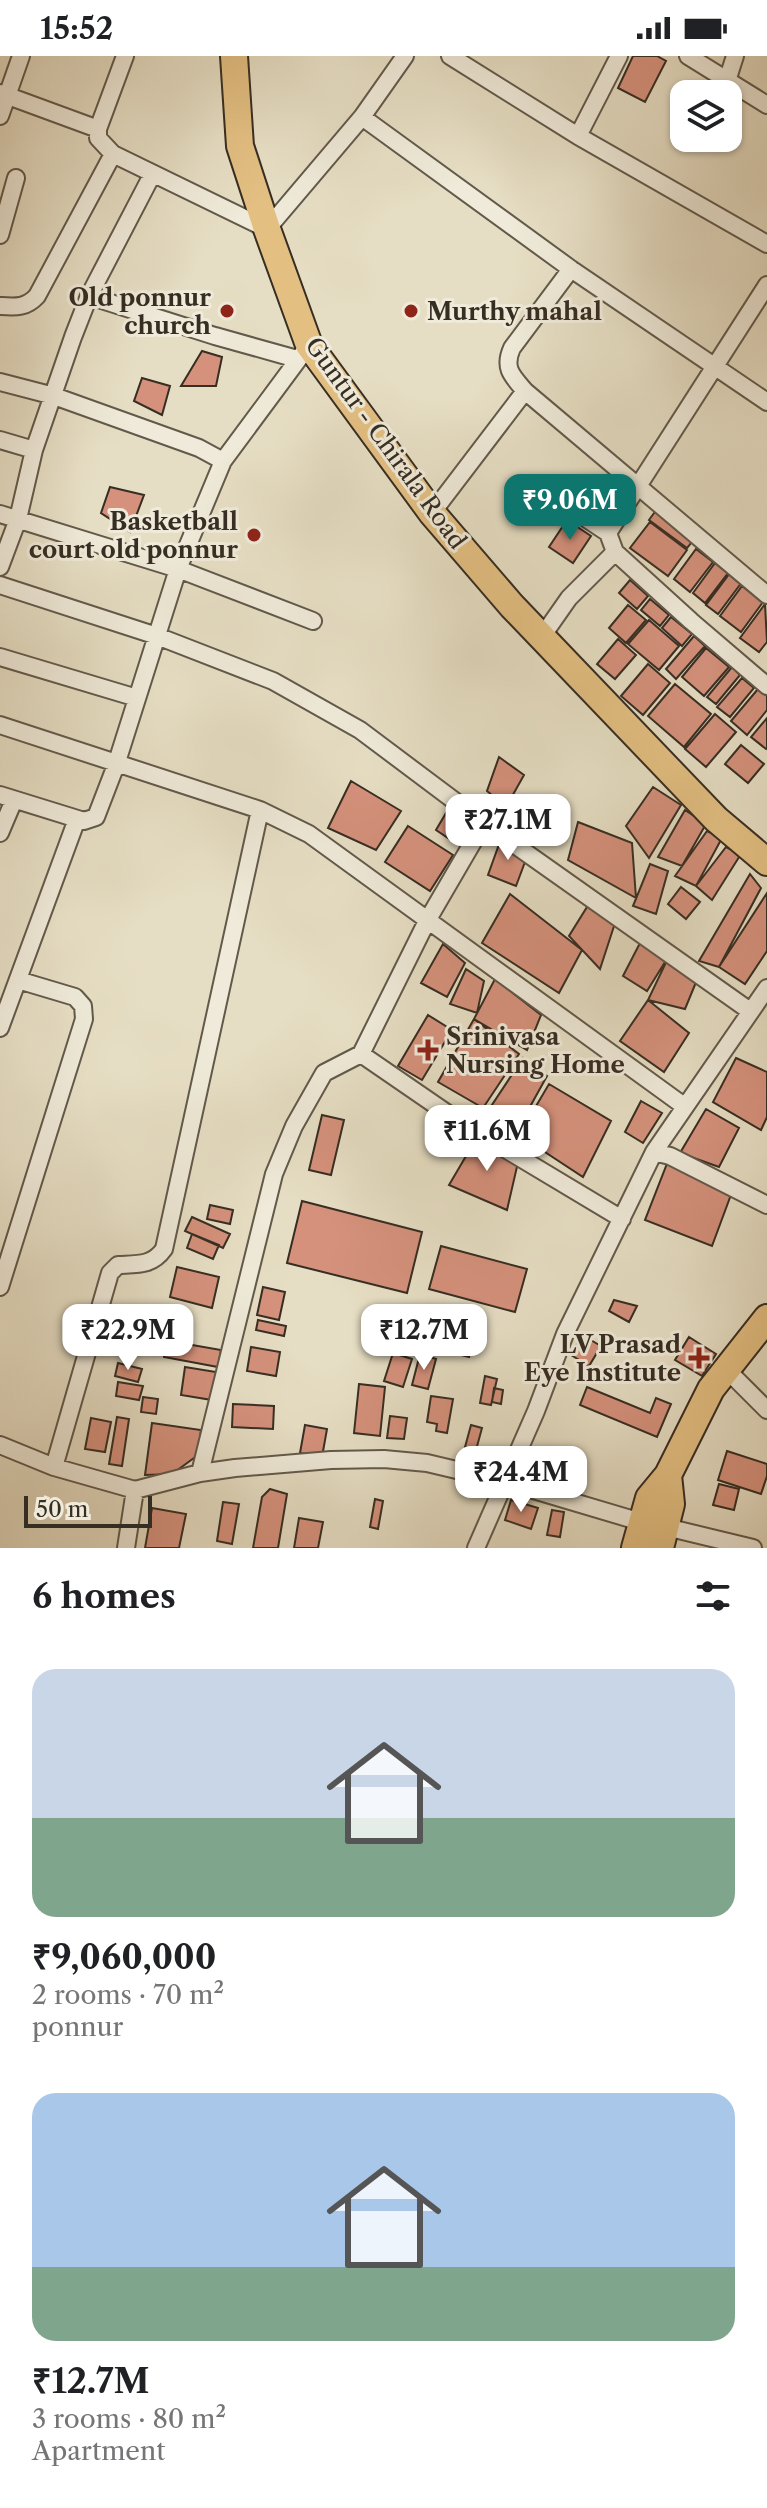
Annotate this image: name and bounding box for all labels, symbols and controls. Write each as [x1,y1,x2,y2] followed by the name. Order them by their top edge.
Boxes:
[40,10,113,47] text: 15:52
[670,80,742,152] map controls
[670,80,742,152] button: layers
[68,283,212,340] place label: Old ponnur church
[427,297,602,326] place label: Murthy mahal
[218,302,236,320] marker: Old ponnur church
[402,302,420,320] marker: Murthy mahal
[299,332,473,555] street label: Guntur - Chirala Road
[505,474,635,542] pin: ₹9.06M
[522,484,618,516] text: ₹9.06M
[29,507,238,564] place label: Basketball court old ponnur
[245,526,263,544] marker: Basketball court old ponnur
[443,794,573,862] pin: ₹27.1M
[464,804,552,836] text: ₹27.1M
[446,1022,625,1079] place label: Srinivasa Nursing Home
[417,1039,439,1061] marker: Srinivasa Nursing Home
[422,1105,552,1173] pin: ₹11.6M
[443,1115,531,1147] text: ₹11.6M
[63,1304,193,1372] pin: ₹22.9M
[359,1304,489,1372] pin: ₹12.7M
[80,1314,176,1346] text: ₹22.9M
[379,1314,469,1346] text: ₹12.7M
[524,1330,681,1387] place label: LV Prasad Eye Institute
[688,1347,710,1369] marker: LV Prasad Eye Institute
[456,1446,586,1514] pin: ₹24.4M
[473,1456,569,1488] text: ₹24.4M
[24,1492,152,1528] scale bar
[36,1496,88,1523] text: 50 m
[691,1574,735,1618] icon: filters
[32,1575,176,1617] text: 6 homes
[312,1721,456,1865] icon: home
[32,1936,216,1978] text: ₹9,060,000
[32,1979,224,2011] text: 2 rooms · 70 m²
[32,2011,123,2043] text: ponnur
[312,2145,456,2289] icon: home
[32,2360,150,2402] text: ₹12.7M
[32,2403,226,2435] text: 3 rooms · 80 m²
[32,2435,165,2467] text: Apartment

